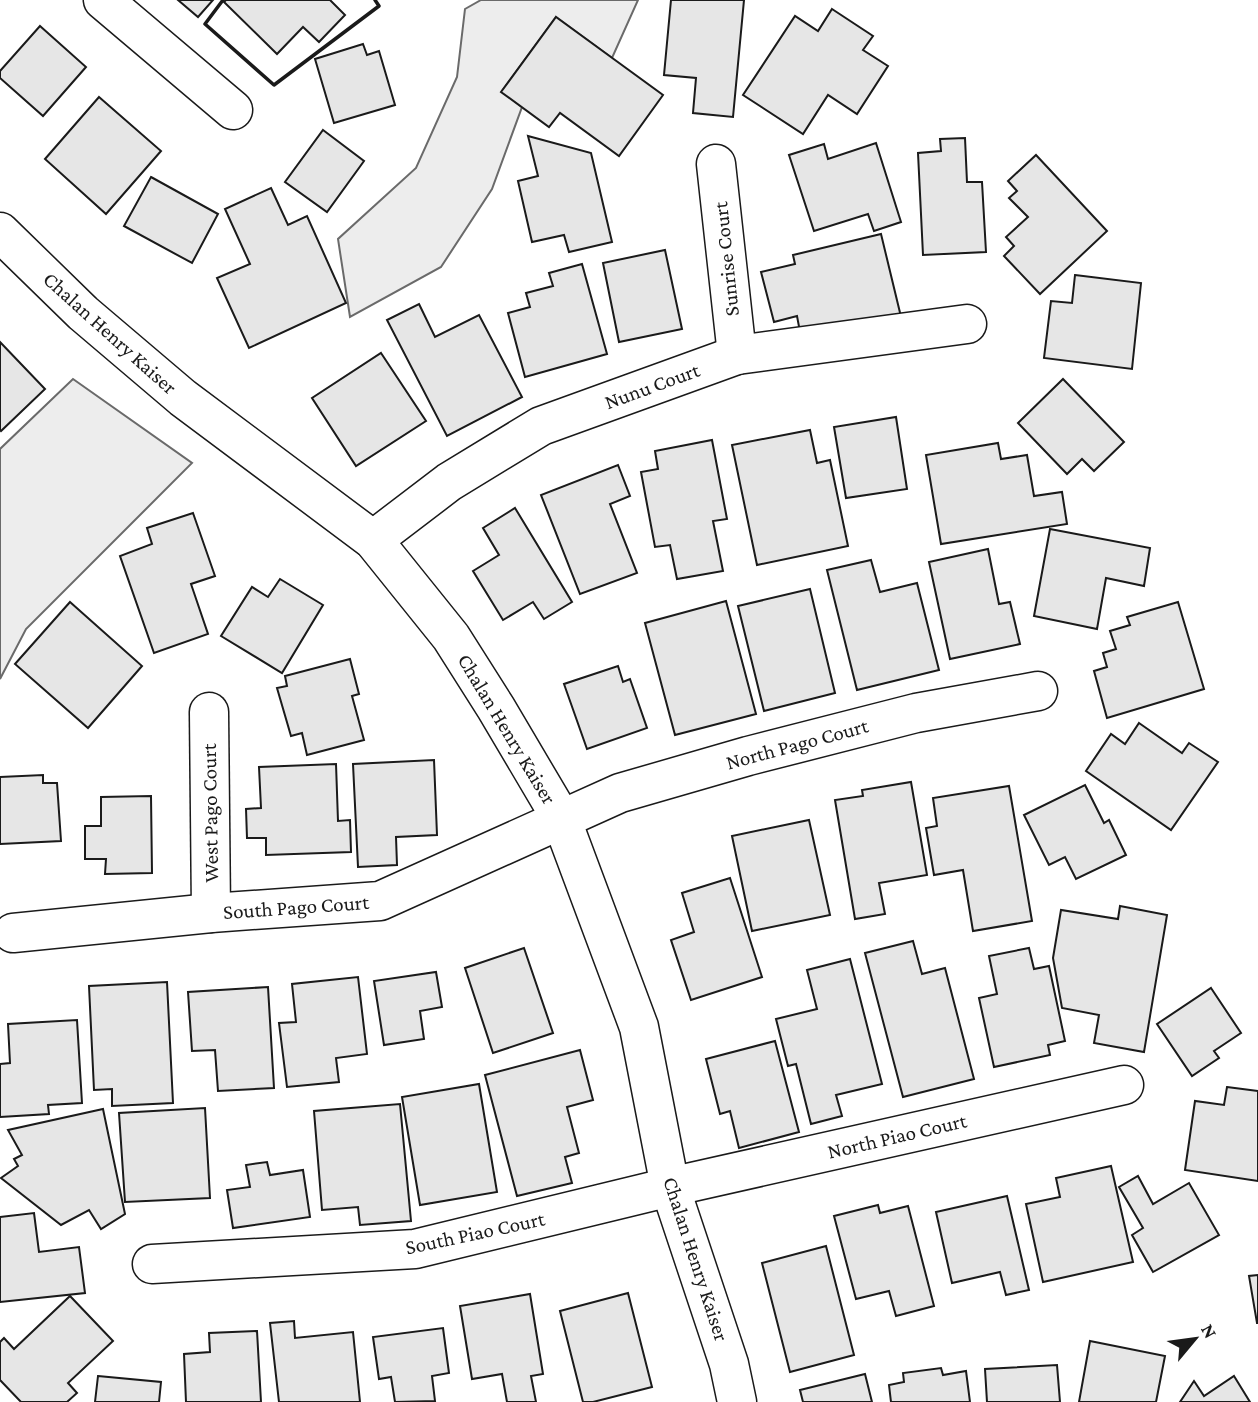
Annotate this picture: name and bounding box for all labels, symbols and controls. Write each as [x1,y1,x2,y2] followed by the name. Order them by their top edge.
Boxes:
[708,200,744,317] street label: Sunrise Court
[38,267,182,400] street label: Chalan Henry Kaiser
[601,357,704,414] street label: Nunu Court
[453,649,562,809] street label: Chalan Henry Kaiser
[723,713,872,775] street label: North Pago Court
[197,742,223,883] street label: West Pago Court
[222,890,371,924] street label: South Pago Court
[825,1108,970,1164] street label: North Piao Court
[658,1174,734,1345] street label: Chalan Henry Kaiser
[403,1206,548,1259] street label: South Piao Court
[1160,1304,1230,1374] north arrow
[1197,1320,1222,1342] text: N

